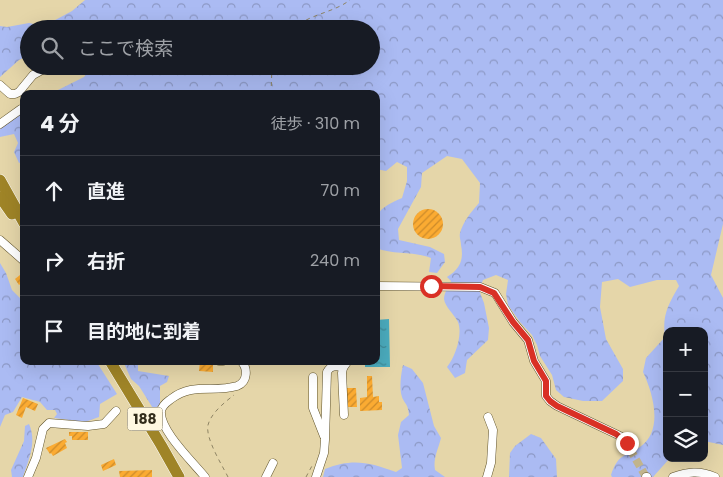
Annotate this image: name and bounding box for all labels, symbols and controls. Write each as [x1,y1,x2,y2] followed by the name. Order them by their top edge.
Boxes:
[20,20,380,75] search box
[38,34,66,62] icon: search
[78,35,173,62] text: ここで検索
[40,109,80,138] text: 4 分
[271,112,360,135] text: 徒歩 · 310 m
[40,177,68,205] icon: ahead
[87,178,125,205] text: 直進
[320,179,360,202] text: 70 m
[40,247,68,275] icon: right
[87,248,125,275] text: 右折
[310,249,360,272] text: 240 m
[420,275,443,298] route start
[40,317,68,345] icon: arrive
[87,318,201,345] text: 目的地に到着
[663,327,708,462] map controls
[663,327,708,372] button: +
[663,372,708,417] button: −
[128,408,162,430] road number: 188
[663,417,708,462] button: layers
[616,432,639,455] route end

